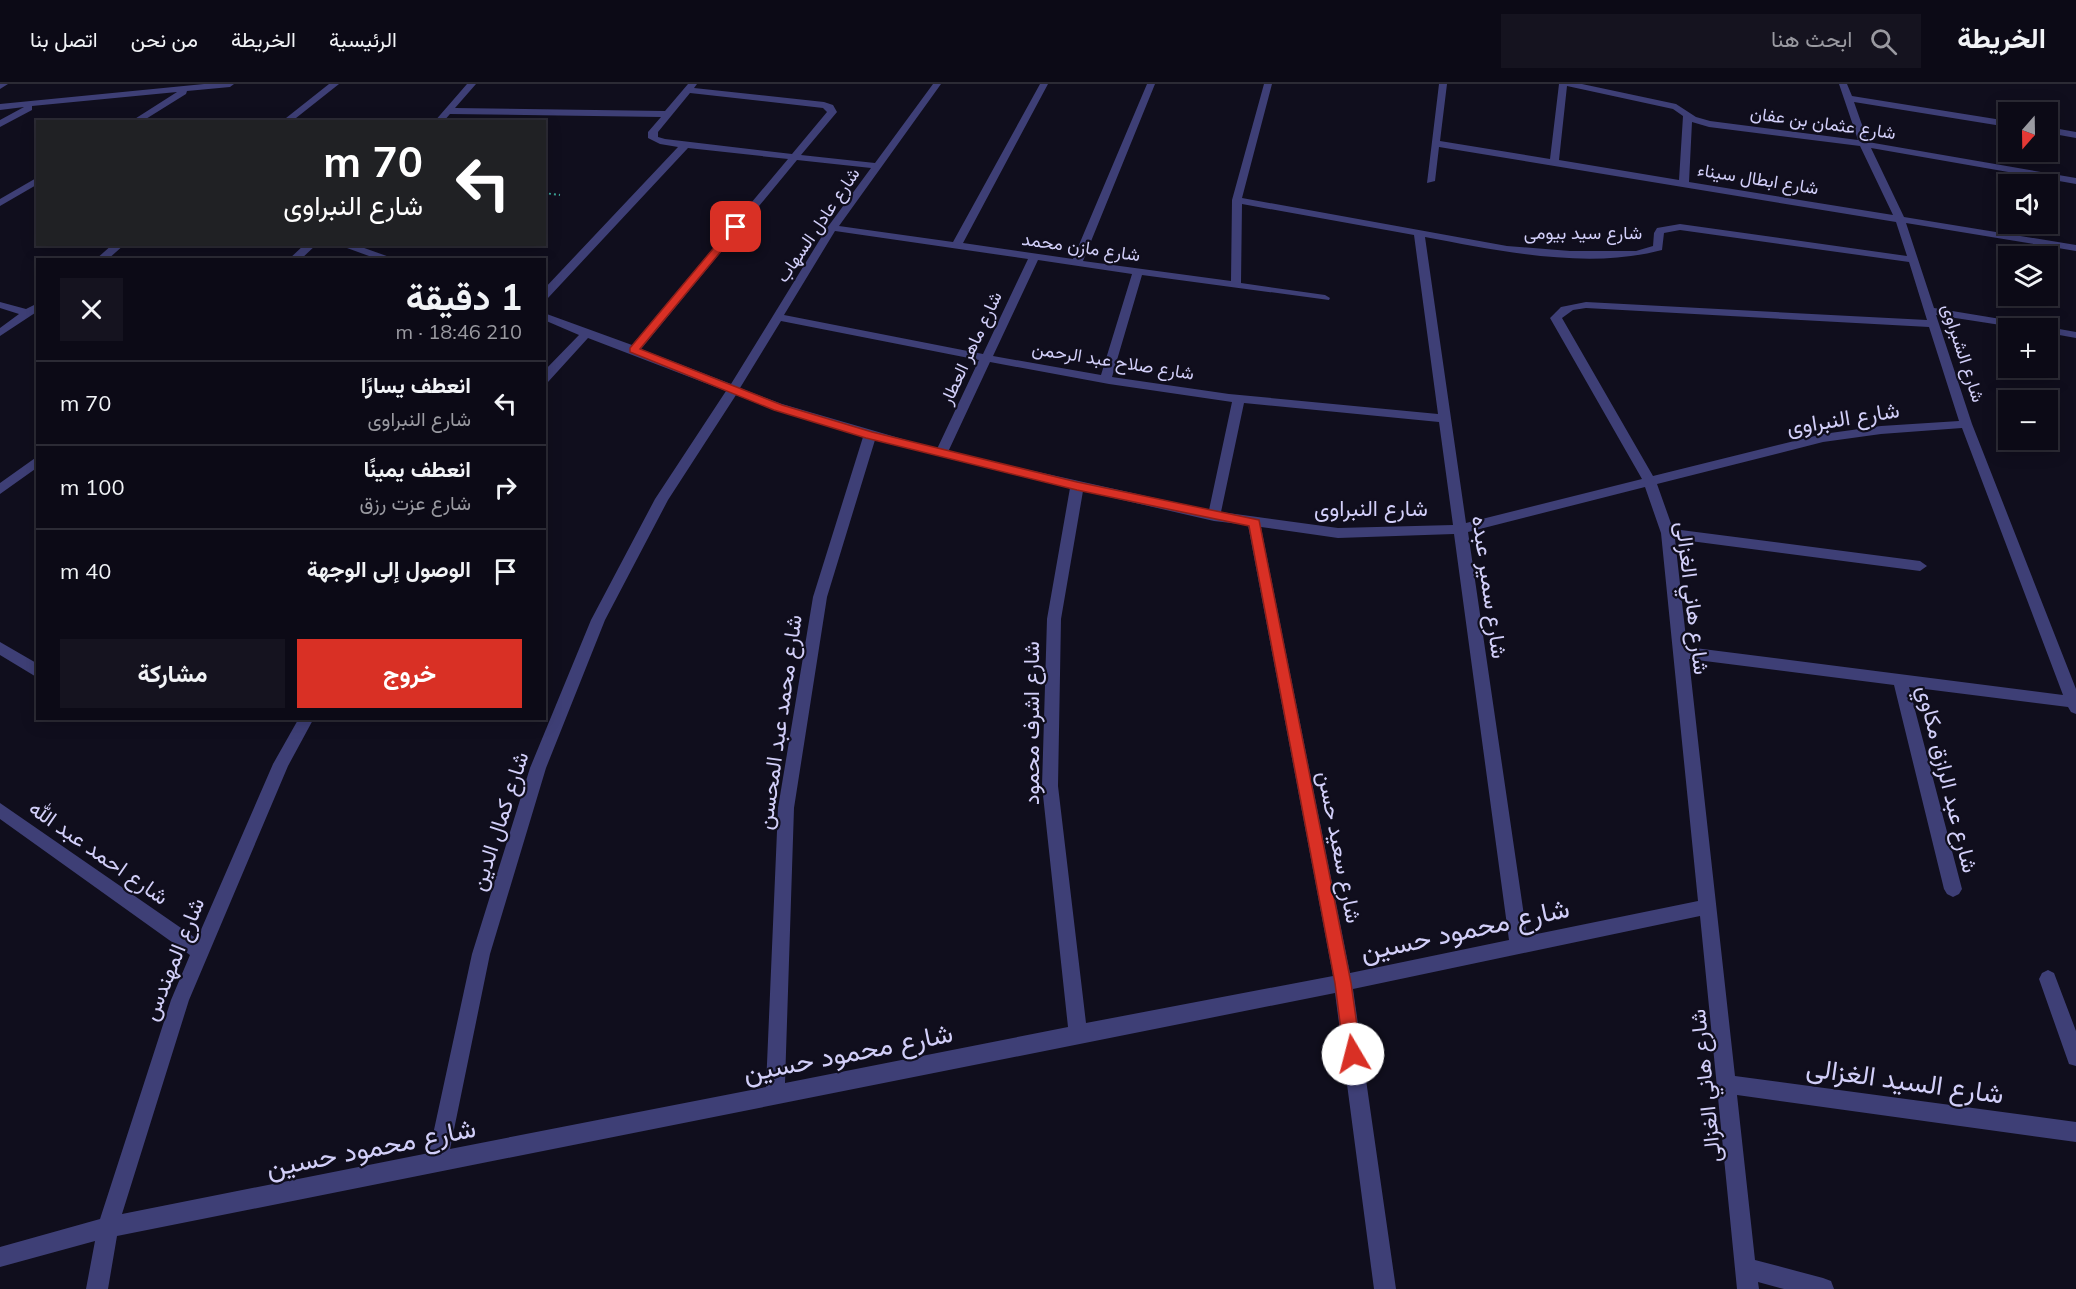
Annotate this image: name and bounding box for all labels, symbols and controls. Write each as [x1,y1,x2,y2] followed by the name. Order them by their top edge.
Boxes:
[1501,14,1921,68] search box
[1957,20,2046,55] text: الخريطة
[1771,25,1852,53] text: ابحث هنا
[1867,25,1900,58] icon: search
[30,26,98,52] text: اتصل بنا
[131,26,198,52] text: من نحن
[231,26,296,52] text: الخريطة
[329,26,397,52] text: الرئيسية
[1749,101,1897,145] street label: شارع عثمان بن عفان
[1998,102,2058,162] north arrow
[1998,102,2058,450] map controls
[323,135,423,188] text: 70 m
[444,144,522,222] icon: left
[1696,158,1820,200] street label: شارع ابطال سيناء
[771,163,865,287] street label: شارع عادل السهاب
[1998,174,2058,234] button: sound
[283,188,423,222] text: شارع النبراوى
[710,201,761,252] pin
[719,210,752,243] icon: arrive
[1524,221,1642,245] street label: شارع سيد بيومى
[1020,227,1142,267] street label: شارع مازن محمد
[1998,246,2058,306] button: layers
[406,274,522,319] text: 1 دقيقة
[60,278,123,341] button: close
[934,288,1008,409] street label: شارع ماهر العطار
[1936,301,1990,405] street label: شارع الشبراوى
[1998,318,2058,378] button: +
[396,319,522,344] text: 210 m · 18:46
[1030,336,1196,386] street label: شارع صلاح عبد الرحمن
[361,371,471,399] text: انعطف يسارًا
[489,387,522,420] icon: left
[60,389,111,417] text: 70 m
[1998,390,2058,450] button: −
[1785,395,1902,442] street label: شارع النبراوى
[367,406,471,431] text: شارع النبراوى
[364,455,471,483] text: انعطف يمينًا
[489,471,522,504] icon: right
[60,473,125,501] text: 100 m
[360,490,471,515] text: شارع عزت رزق
[1314,494,1428,523] street label: شارع النبراوى
[1465,514,1514,660] street label: شارع سمير عبده
[1665,520,1716,677] street label: شارع هاني الغزالى
[307,555,471,583] text: الوصول إلى الوجهة
[489,555,522,588] icon: arrive
[60,557,111,585] text: 40 m
[750,613,809,831] street label: شارع محمد عبد المحسن
[60,639,285,708] button: مشاركة
[297,639,522,708] button: خروج
[1017,641,1046,805] street label: شارع اشرف محمود
[1906,682,1985,877] street label: شارع عبد الرازق مكاوي
[463,748,536,894] street label: شارع كمال الدين
[1311,768,1368,926] street label: شارع سعيد حسن
[23,793,174,911] street label: شارع احمد عبد الله
[1357,890,1573,970] street label: شارع محمود حسين
[136,893,211,1025] street label: شارع المهندس
[1683,1007,1732,1164] street label: شارع هاني الغزالى
[740,1015,956,1091] street label: شارع محمود حسين
[1321,1022,1385,1086] position arrow
[1804,1049,2006,1113] street label: شارع السيد الغزالى
[263,1110,479,1186] street label: شارع محمود حسين

